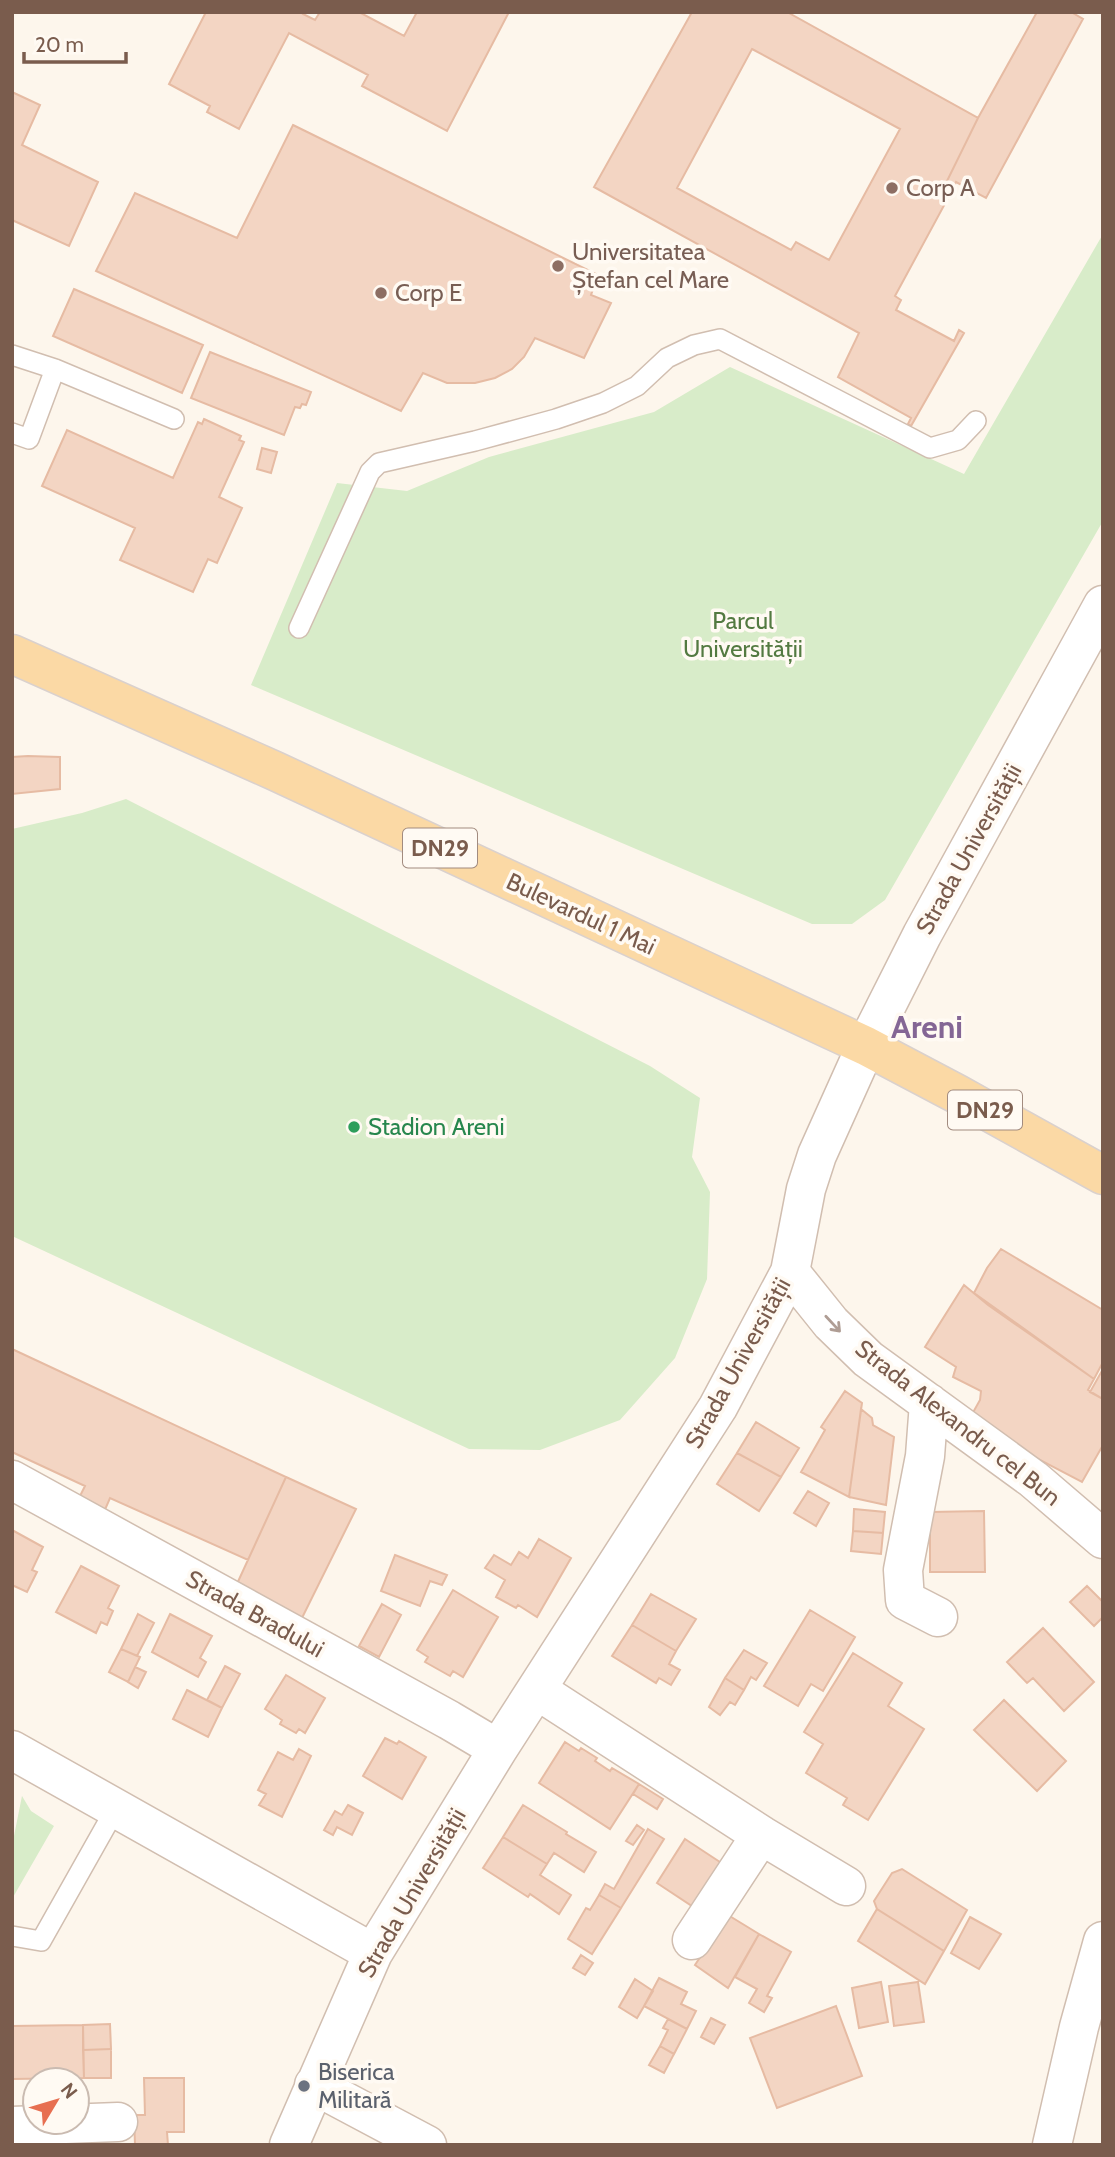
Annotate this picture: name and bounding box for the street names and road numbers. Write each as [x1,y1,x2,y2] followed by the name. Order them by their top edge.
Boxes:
[910,758,1028,940] street label: Strada Universității
[403,828,477,868] road number: DN29
[502,866,660,961] street label: Bulevardul 1 Mai
[948,1091,1022,1130] road number: DN29
[679,1272,797,1454] street label: Strada Universității
[850,1333,1067,1512] street label: Strada Alexandru cel Bun
[181,1564,329,1663] street label: Strada Bradului
[351,1803,473,1983] street label: Strada Universității

